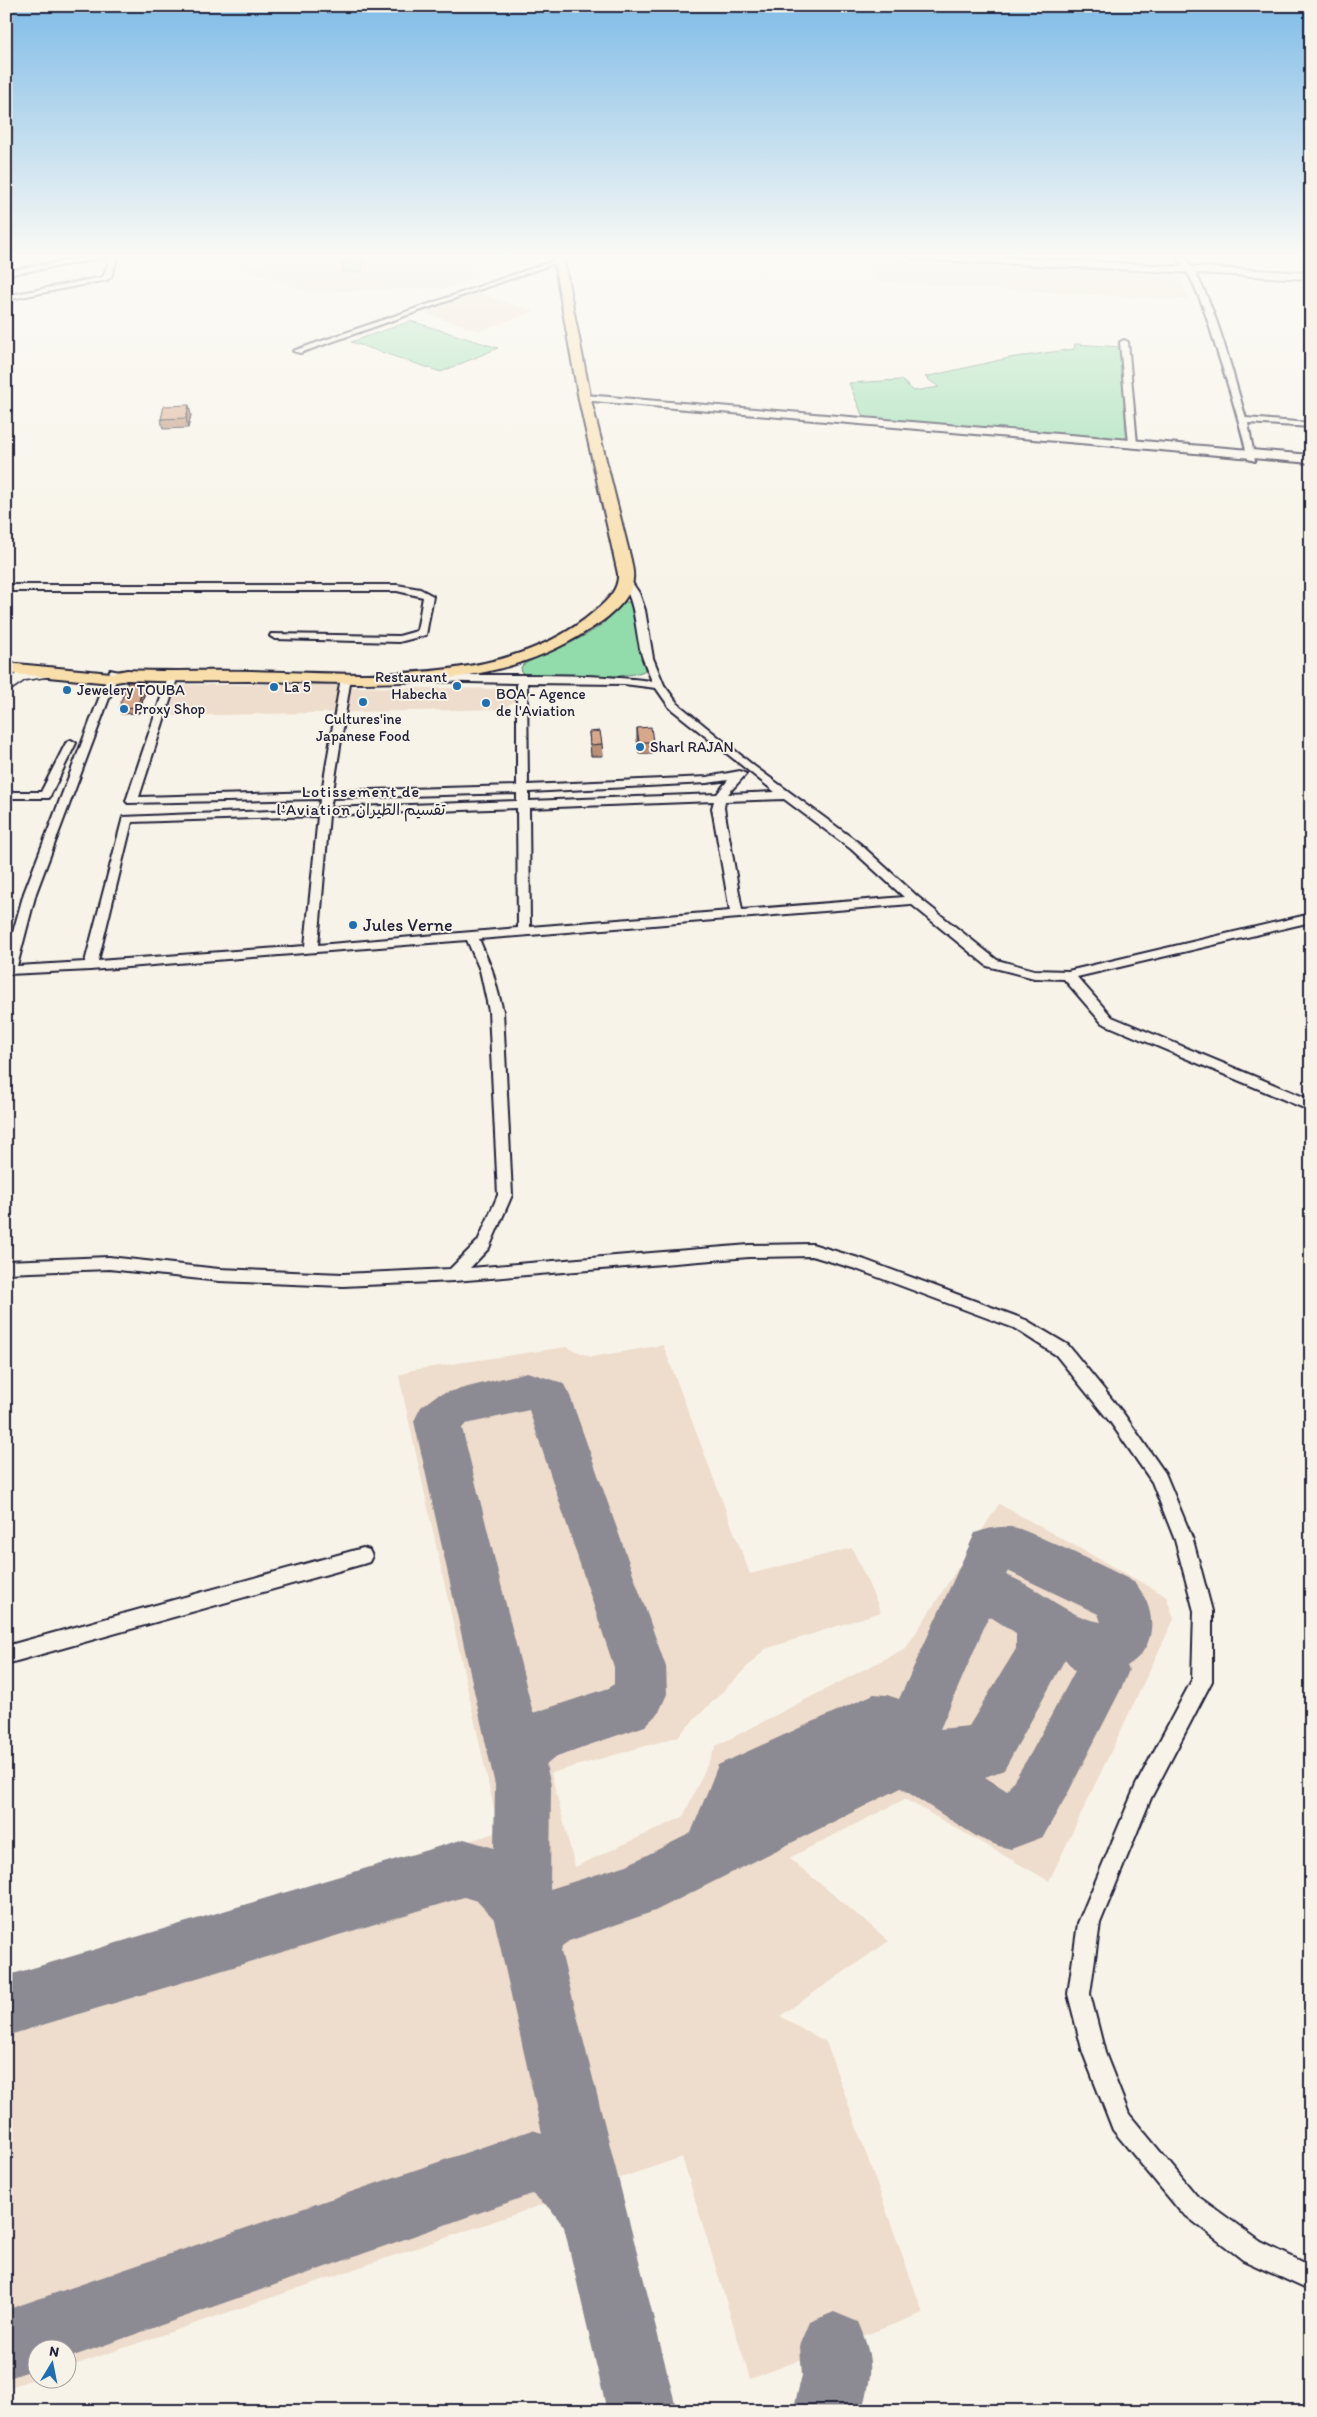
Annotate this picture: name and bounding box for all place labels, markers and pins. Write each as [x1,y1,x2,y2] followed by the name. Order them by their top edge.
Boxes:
[375,668,447,703] place label: Restaurant Habecha
[284,678,311,696] place label: La 5
[451,680,463,692] marker: Restaurant Habecha
[77,681,185,699] place label: Jewelery TOUBA
[268,681,280,693] marker: La 5
[61,684,73,696] marker: Jewelery TOUBA
[496,685,586,720] place label: BOA - Agence de l'Aviation
[357,696,369,708] marker: Cultures'ine Japanese Food
[480,697,492,709] marker: BOA - Agence de l'Aviation
[134,700,205,718] place label: Proxy Shop
[118,703,130,715] marker: Proxy Shop
[316,710,411,745] place label: Cultures'ine Japanese Food
[650,738,734,756] place label: Sharl RAJAN
[634,741,646,753] marker: Sharl RAJAN
[363,914,453,936] place label: Jules Verne
[347,919,359,931] marker: Jules Verne

